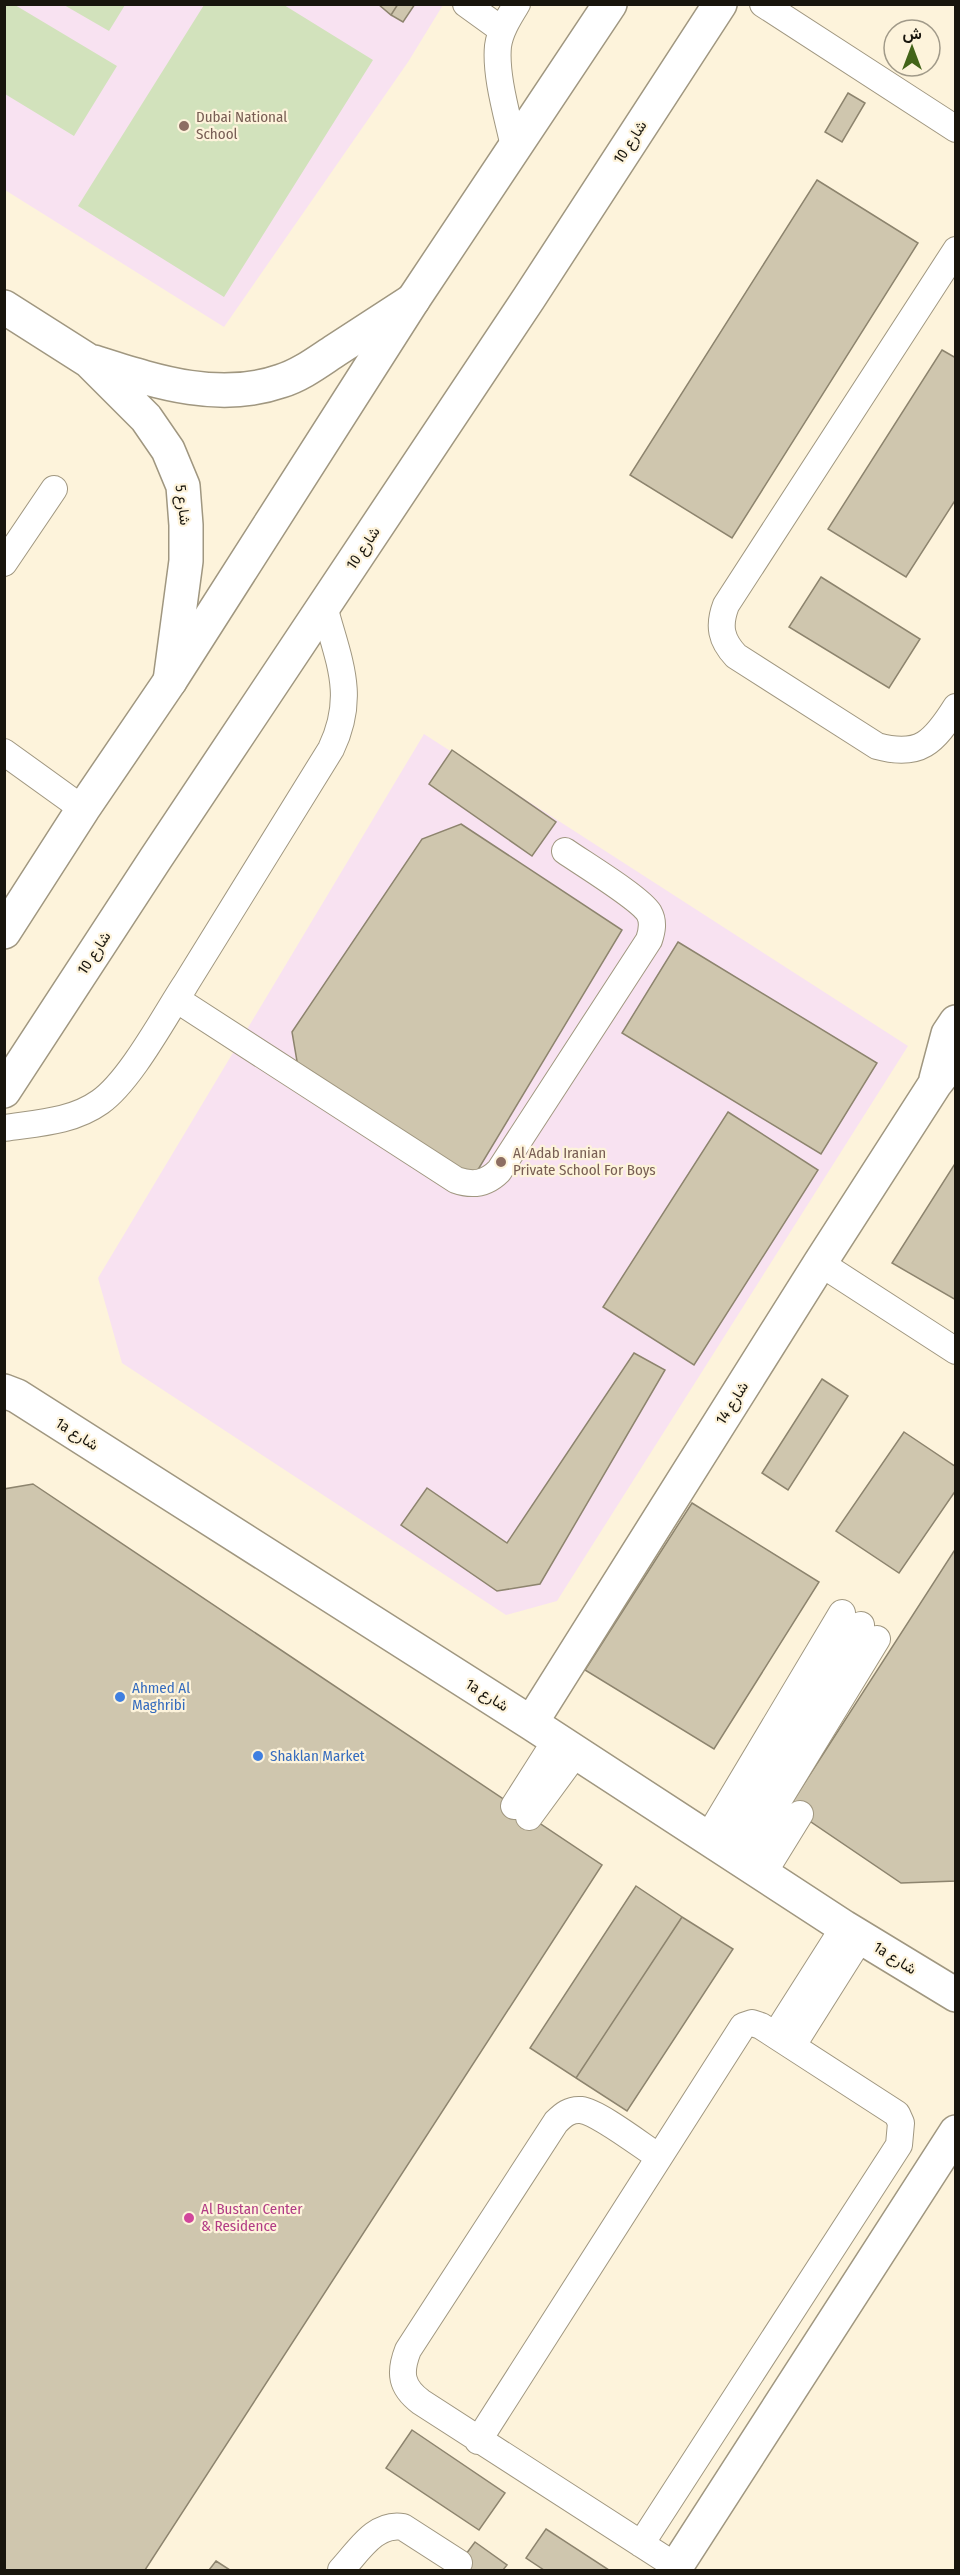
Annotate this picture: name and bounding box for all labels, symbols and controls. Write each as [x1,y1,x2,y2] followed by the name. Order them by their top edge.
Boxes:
[882,18,942,78] north arrow
[902,24,922,43] text: ش
[196,108,287,143] place label: Dubai National School
[610,117,652,168] street label: شارع 10
[177,119,191,133] marker: Dubai National School
[170,484,194,527] street label: شارع 5
[342,523,385,574] street label: شارع 10
[74,928,116,979] street label: شارع 10
[513,1144,656,1179] place label: Al Adab Iranian Private School For Boys
[494,1155,508,1169] marker: Al Adab Iranian Private School For Boys
[712,1378,754,1429] street label: شارع 14
[51,1414,102,1456] street label: 1a شارع
[461,1675,512,1717] street label: 1a شارع
[132,1679,190,1714] place label: Ahmed Al Maghribi
[113,1690,127,1704] marker: Ahmed Al Maghribi
[270,1747,365,1765] place label: Shaklan Market
[251,1749,265,1763] marker: Shaklan Market
[869,1938,920,1980] street label: 1a شارع
[201,2200,303,2235] place label: Al Bustan Center & Residence
[182,2211,196,2225] marker: Al Bustan Center & Residence

